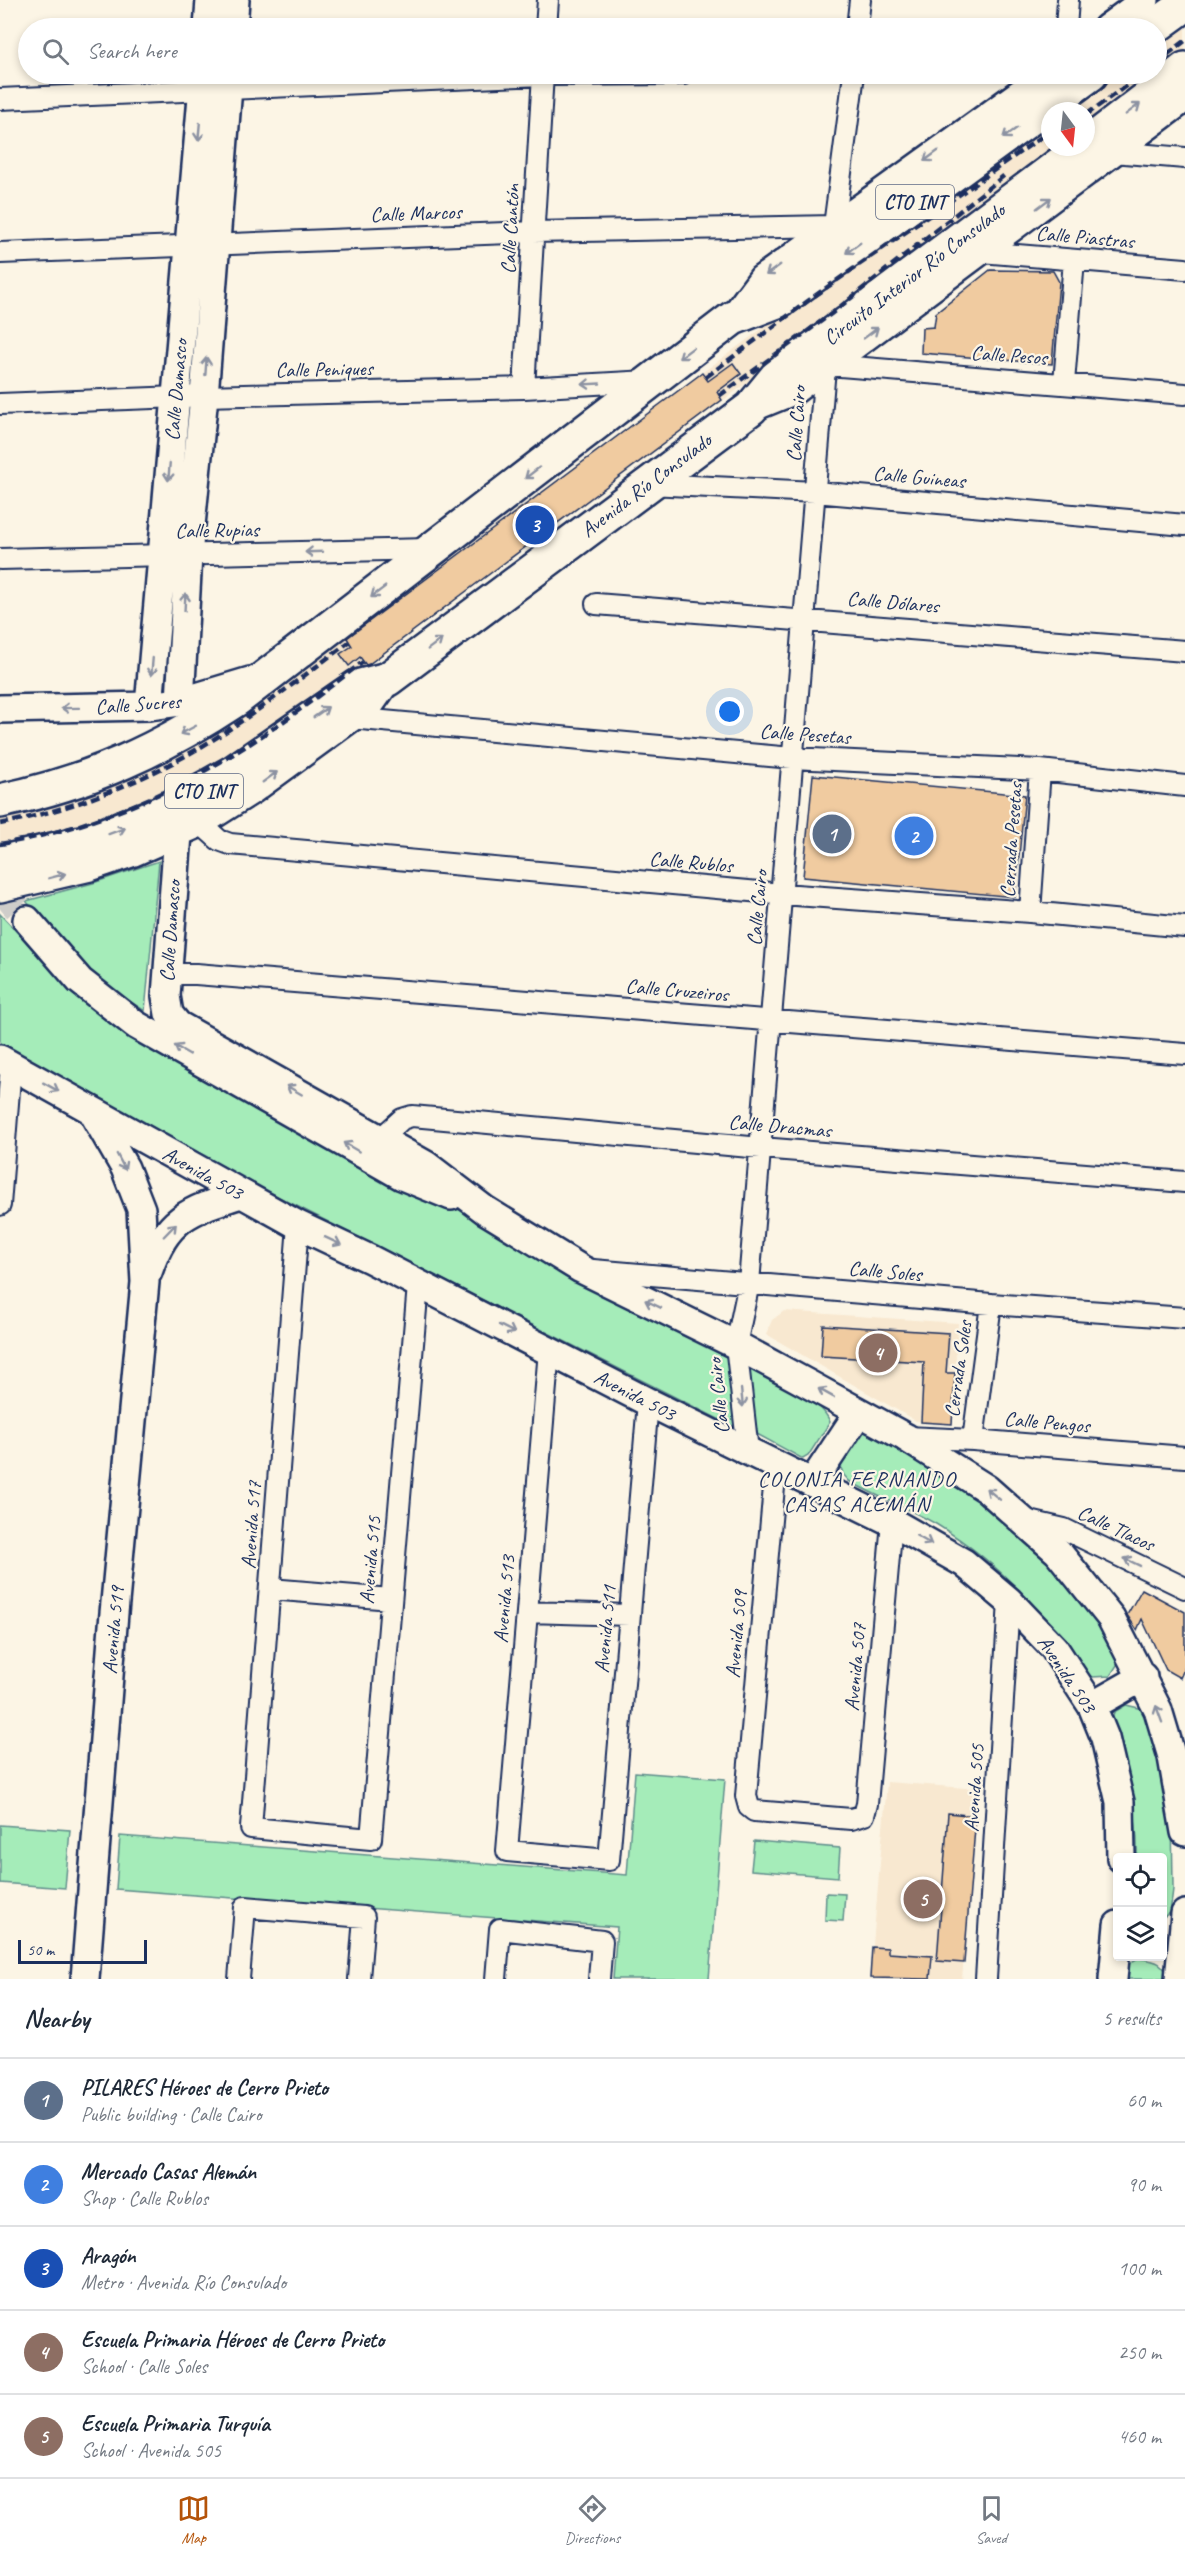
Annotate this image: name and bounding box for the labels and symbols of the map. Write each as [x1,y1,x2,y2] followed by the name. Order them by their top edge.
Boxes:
[1041,102,1095,156] north arrow
[1124,103,1140,116] one-way arrow
[193,121,204,141] one-way arrow
[1003,127,1019,139] one-way arrow
[923,150,939,163] one-way arrow
[495,183,525,275] street label: Calle Cantón
[876,185,954,219] road number: CTO INT
[818,196,1012,351] street label: Circuito Interior Río Consulado
[1036,197,1052,210] one-way arrow
[370,198,464,228] street label: Calle Marcos
[1035,220,1137,254] street label: Calle Piastras
[845,241,861,254] one-way arrow
[765,264,781,277] one-way arrow
[863,327,879,339] one-way arrow
[159,336,194,442] street label: Calle Damasco
[970,339,1050,371] street label: Calle Pesos
[678,346,694,359] one-way arrow
[275,355,375,383] street label: Calle Peniques
[201,357,212,377] one-way arrow
[582,379,602,390] one-way arrow
[780,383,812,463] street label: Calle Cairo
[575,426,719,543] street label: Avenida Río Consulado
[872,460,968,494] street label: Calle Guineas
[163,462,174,482] one-way arrow
[524,466,540,479] one-way arrow
[516,502,554,548] pin: 3
[175,516,261,544] street label: Calle Rupias
[304,546,324,558] one-way arrow
[846,585,942,619] street label: Calle Dólares
[370,586,386,598] one-way arrow
[180,593,191,613] one-way arrow
[426,637,442,650] one-way arrow
[146,656,157,676] one-way arrow
[94,688,183,720] street label: Calle Sucres
[715,697,744,726] your location
[61,702,81,714] one-way arrow
[312,706,328,718] one-way arrow
[759,718,853,750] street label: Calle Pesetas
[180,725,198,736] one-way arrow
[262,770,278,783] one-way arrow
[165,774,243,808] road number: CTO INT
[994,780,1028,898] street label: Cerrada Pesetas
[812,812,852,856] pin: 1
[894,814,934,858] pin: 2
[107,825,126,836] one-way arrow
[648,845,736,879] street label: Calle Rublos
[741,867,773,947] street label: Calle Cairo
[47,870,66,881] one-way arrow
[153,877,187,983] street label: Calle Damasco
[625,973,731,1008] street label: Calle Cruzeiros
[173,1044,190,1056] one-way arrow
[42,1082,59,1094] one-way arrow
[285,1084,303,1095] one-way arrow
[728,1109,834,1144] street label: Calle Dracmas
[158,1140,249,1206] street label: Avenida 503
[343,1141,360,1153] one-way arrow
[115,1153,127,1170] one-way arrow
[163,1223,177,1238] one-way arrow
[323,1236,341,1248] one-way arrow
[847,1255,924,1287] street label: Calle Soles
[644,1298,662,1310] one-way arrow
[938,1317,978,1419] street label: Cerrada Soles
[497,1324,515,1335] one-way arrow
[858,1330,898,1376] pin: 4
[701,1354,735,1435] street label: Calle Cairo
[590,1363,681,1427] street label: Avenida 503
[818,1387,835,1399] one-way arrow
[737,1388,748,1407] one-way arrow
[1003,1405,1093,1439] street label: Calle Pengos
[758,1465,957,1518] district label: COLONIA FERNANDO CASAS ALEMÁN
[235,1479,267,1570] street label: Avenida 517
[985,1487,1001,1500] one-way arrow
[1073,1499,1160,1558] street label: Calle Tlacos
[353,1514,387,1605] street label: Avenida 515
[915,1534,932,1546] one-way arrow
[487,1553,521,1644] street label: Avenida 513
[1124,1556,1142,1568] one-way arrow
[588,1583,622,1674] street label: Avenida 511
[96,1584,130,1675] street label: Avenida 519
[719,1588,753,1679] street label: Avenida 509
[838,1621,872,1712] street label: Avenida 507
[1032,1630,1103,1719] street label: Avenida 503
[1152,1705,1163,1724] one-way arrow
[958,1742,990,1833] street label: Avenida 505
[904,1876,942,1922] pin: 5
[18,1937,147,1964] scale bar

